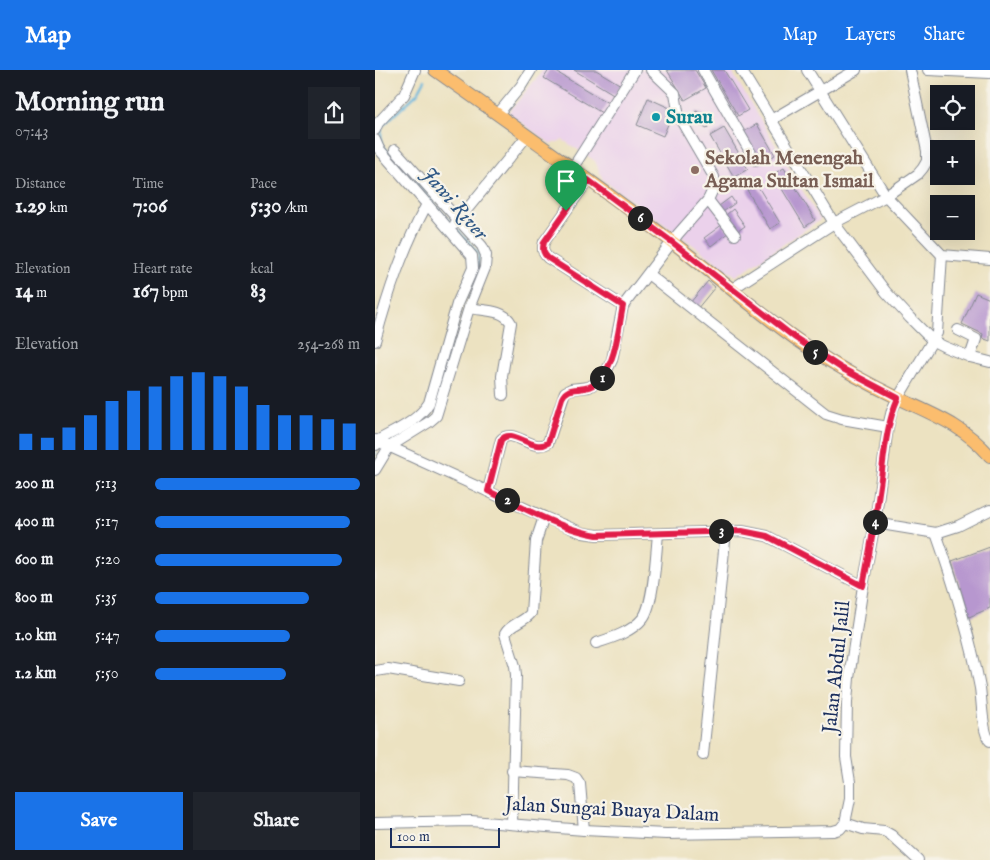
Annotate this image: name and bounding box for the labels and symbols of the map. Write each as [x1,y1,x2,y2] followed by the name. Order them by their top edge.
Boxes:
[666,105,714,130] place label: Surau
[650,111,662,123] marker: Surau
[704,146,874,194] place label: Sekolah Menengah Agama Sultan Ismail
[545,160,587,211] pin
[415,162,494,247] water label: Jawi River
[689,164,701,176] marker: Sekolah Menengah Agama Sultan Ismail
[627,206,653,230] pin: 6
[803,340,827,364] pin: 5
[589,366,615,390] pin: 1
[495,488,519,512] pin: 2
[863,510,887,534] pin: 4
[709,518,733,544] pin: 3
[817,599,856,736] street label: Jalan Abdul Jalil
[502,792,720,828] street label: Jalan Sungai Buaya Dalam
[390,825,500,848] scale bar

